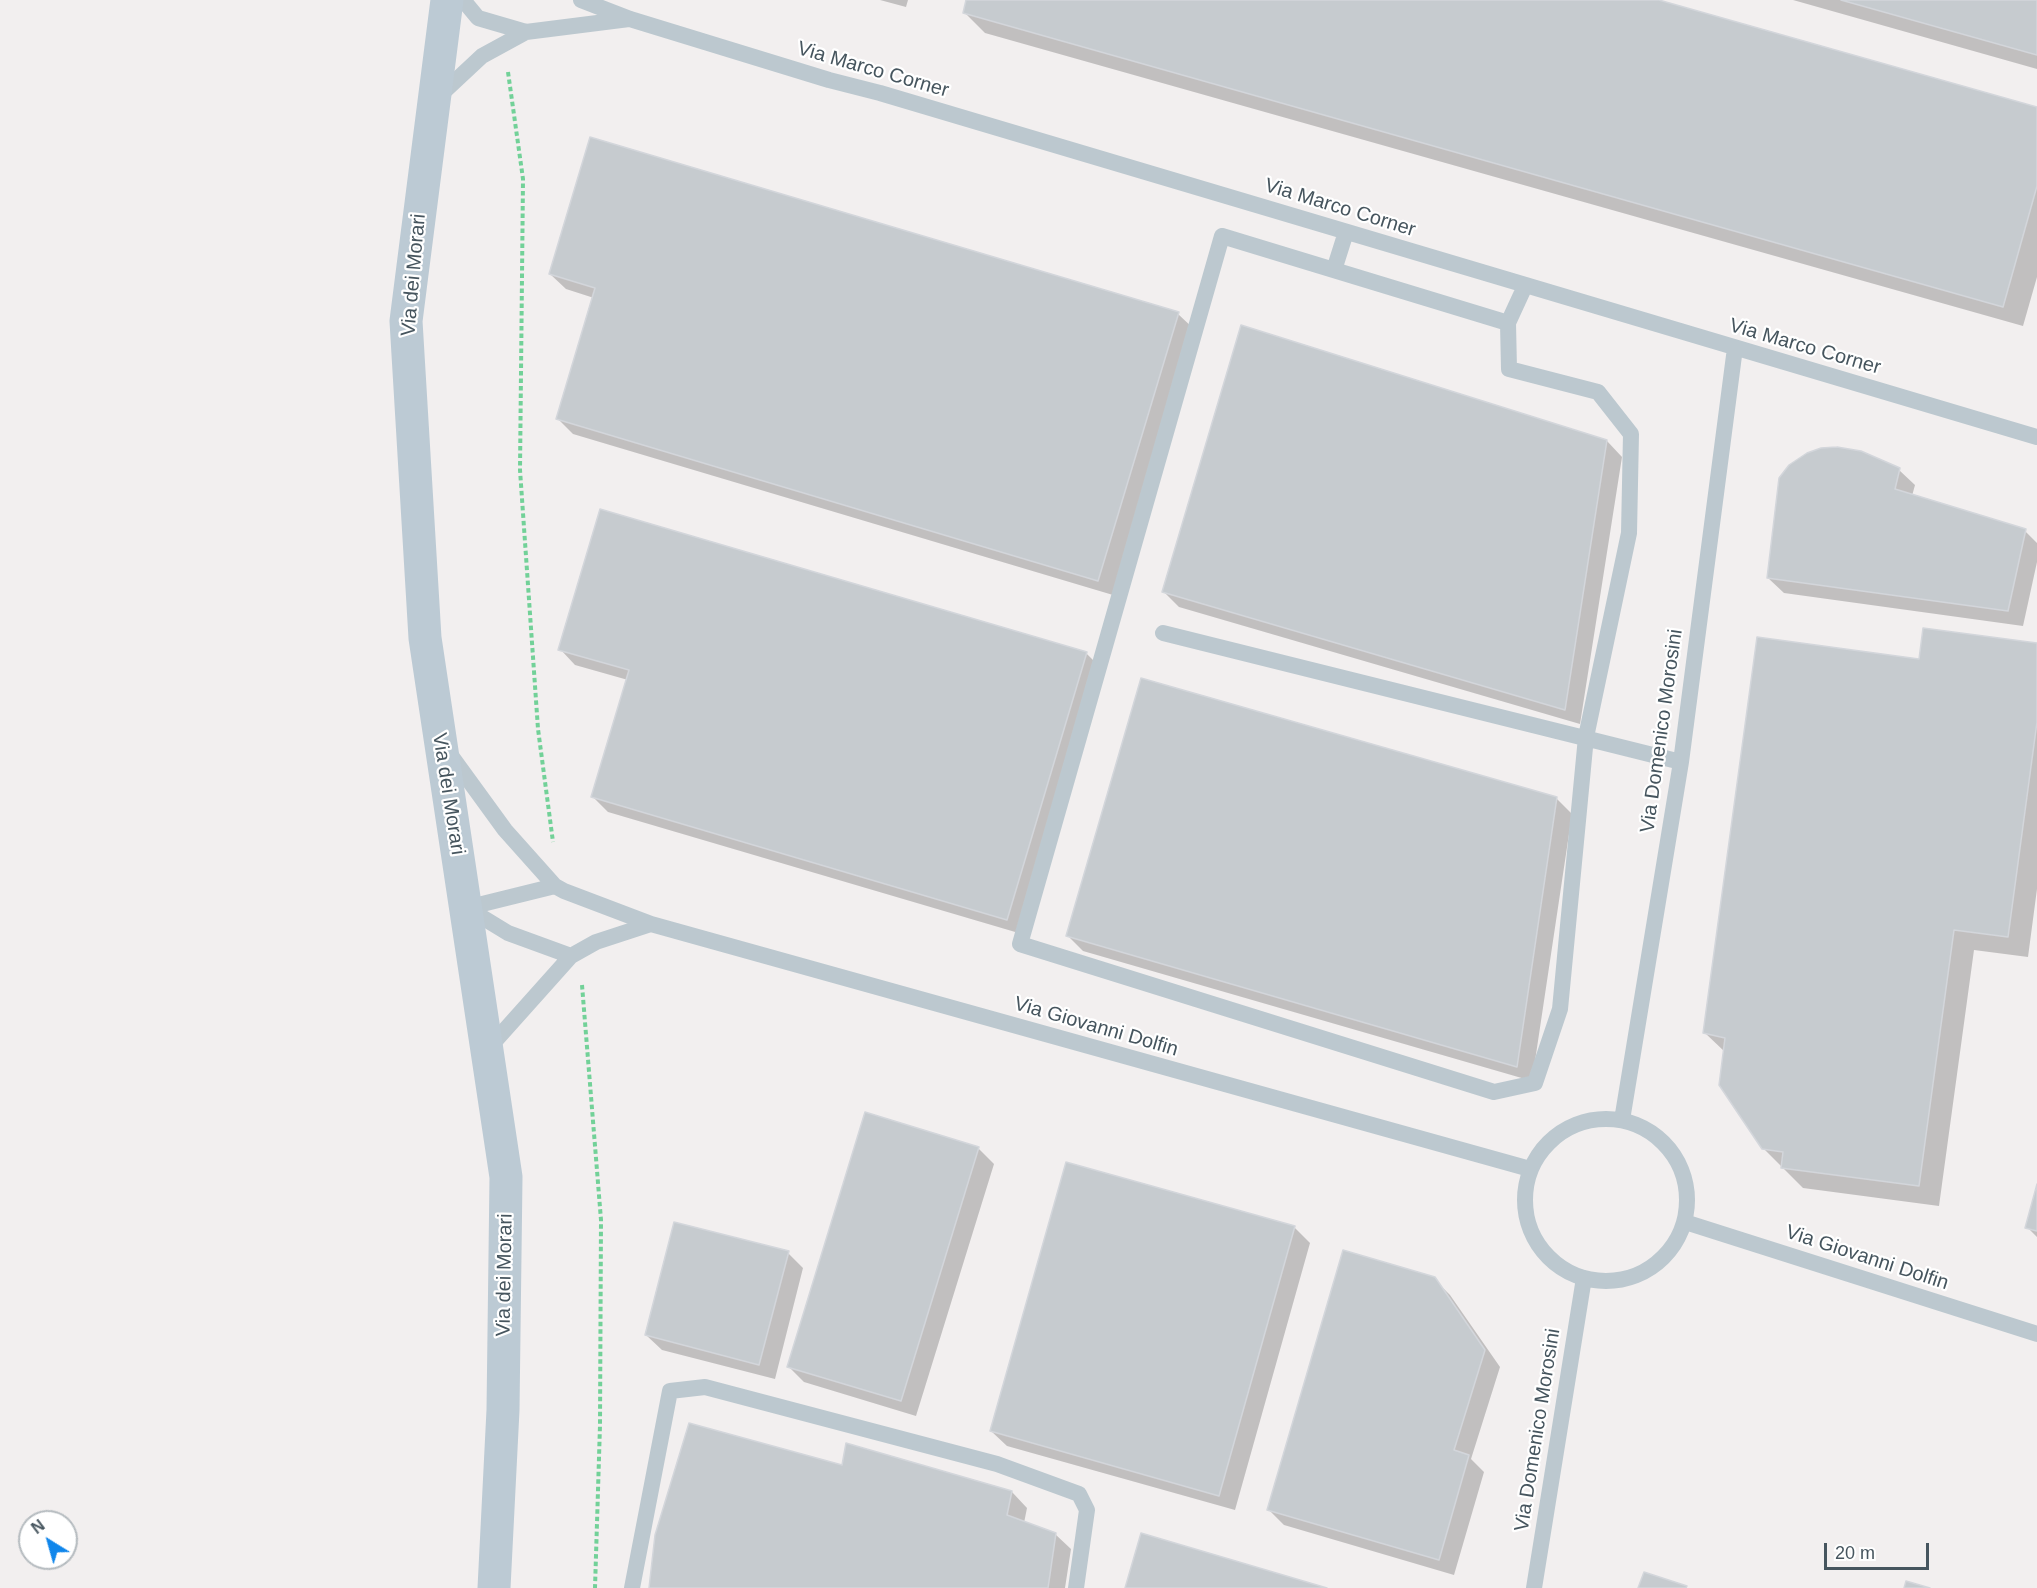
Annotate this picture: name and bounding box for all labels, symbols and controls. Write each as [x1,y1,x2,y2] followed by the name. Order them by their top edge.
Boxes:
[795,37,951,103] street label: Via Marco Corner
[1262,174,1418,242] street label: Via Marco Corner
[397,213,431,337] street label: Via dei Morari
[1727,314,1883,380] street label: Via Marco Corner
[1636,628,1688,834] street label: Via Domenico Morosini
[427,731,469,857] street label: Via dei Morari
[1011,992,1181,1062] street label: Via Giovanni Dolfin
[492,1213,518,1337] street label: Via dei Morari
[1783,1220,1951,1296] street label: Via Giovanni Dolfin
[1510,1327,1566,1533] street label: Via Domenico Morosini
[18,1510,78,1570] north arrow
[28,1517,48,1537] text: N
[1827,1531,1932,1569] scale bar
[1835,1543,1875,1563] text: 20 m

